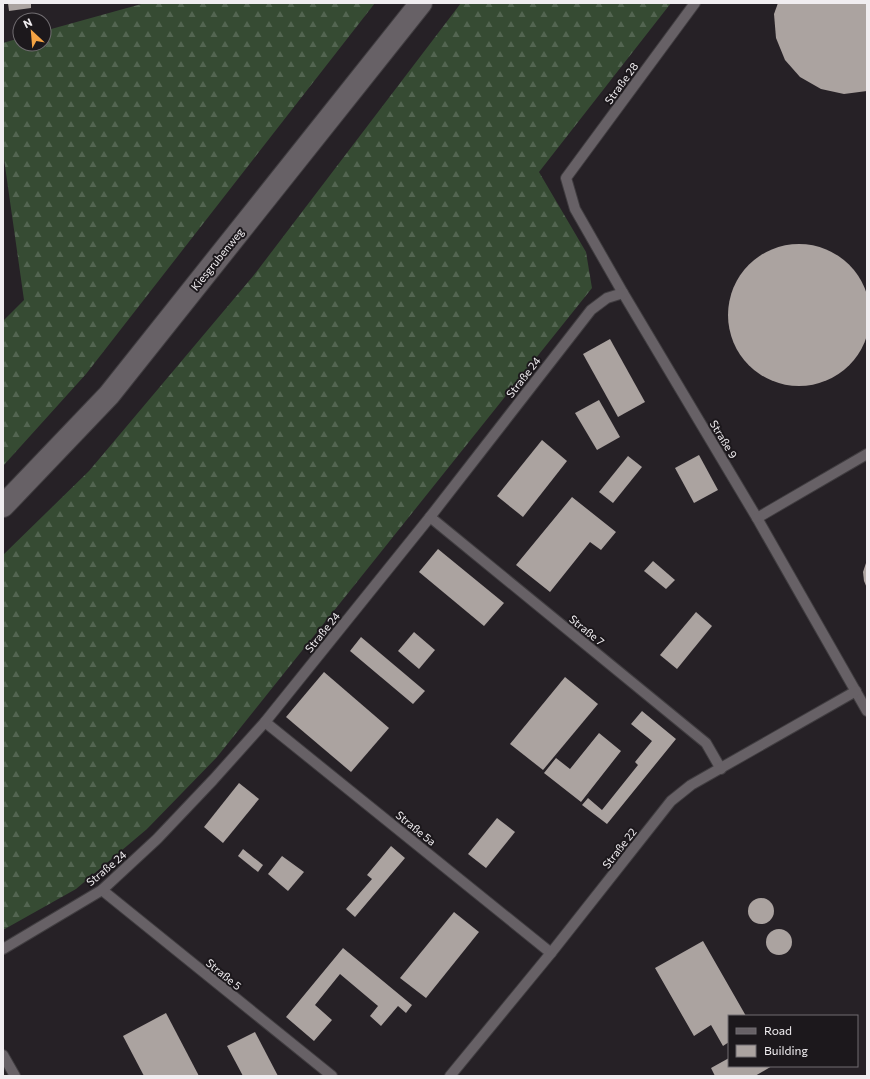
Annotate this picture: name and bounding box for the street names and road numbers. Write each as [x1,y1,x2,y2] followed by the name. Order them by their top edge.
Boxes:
[602,59,641,106] street label: Straße 28
[188,225,246,293] street label: Kiesgrubenweg
[503,354,543,400] street label: Straße 24
[708,418,741,461] street label: Straße 9
[302,609,342,655] street label: Straße 24
[567,612,607,648] street label: Straße 7
[393,808,439,848] street label: Straße 5a
[599,825,639,871] street label: Straße 22
[83,847,129,888] street label: Straße 24
[204,956,244,992] street label: Straße 5

